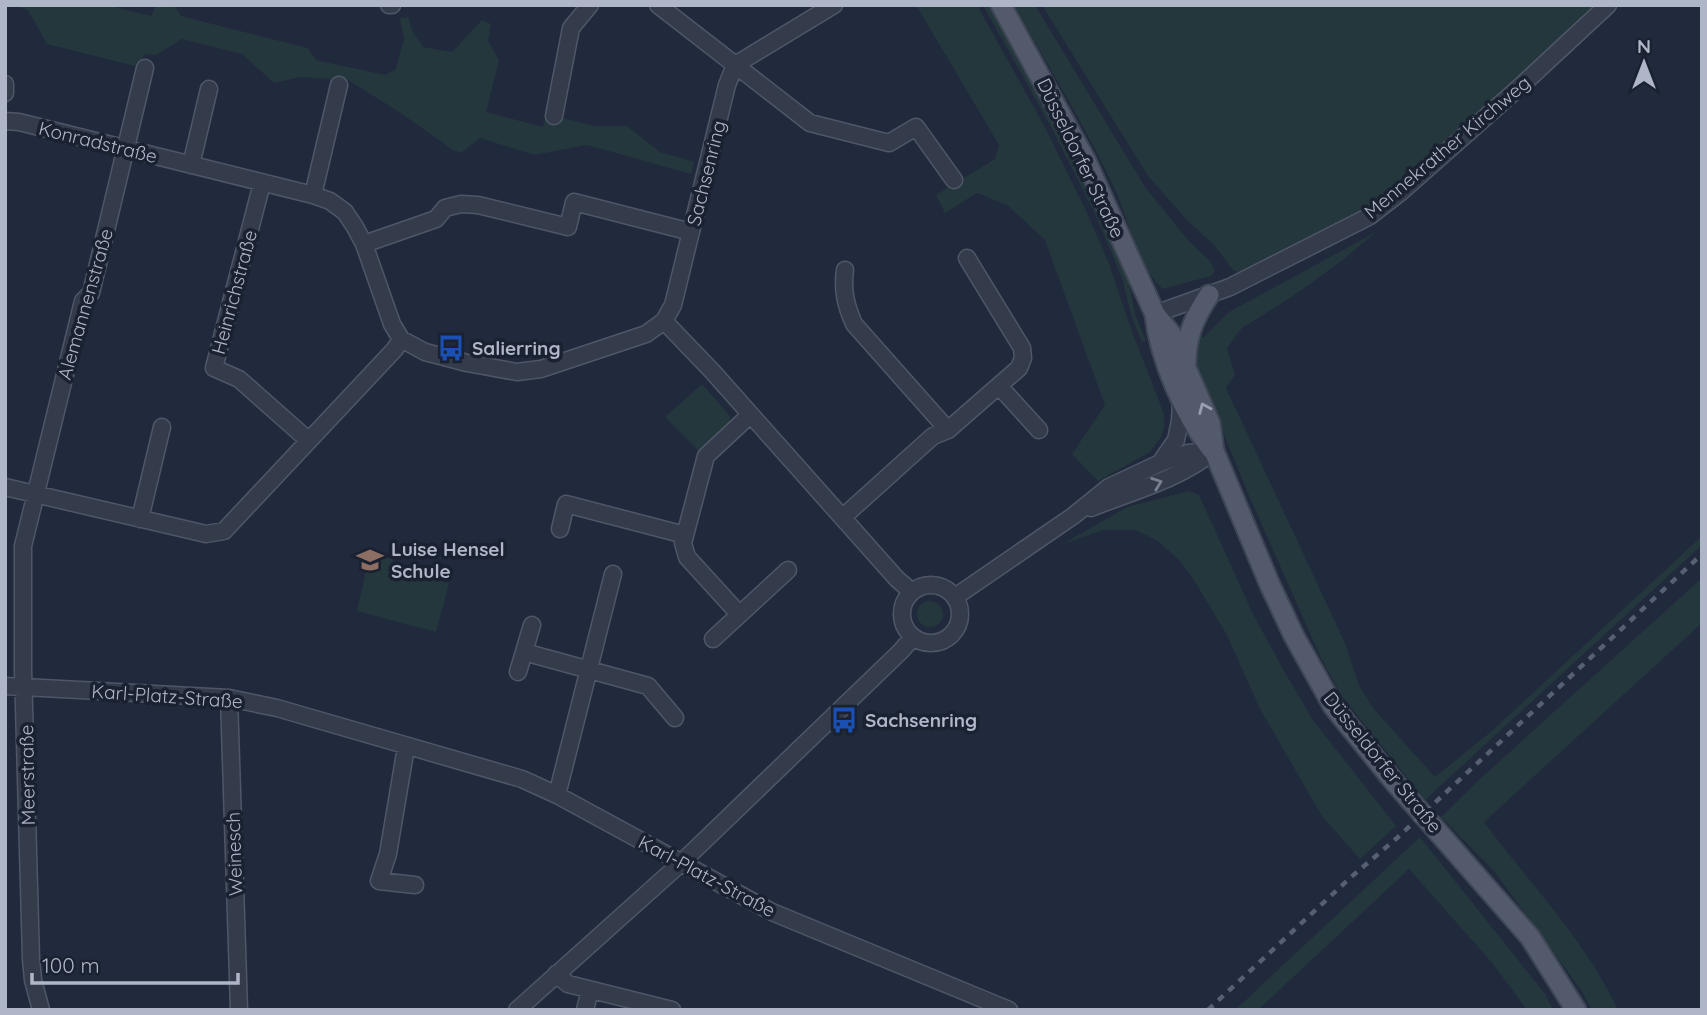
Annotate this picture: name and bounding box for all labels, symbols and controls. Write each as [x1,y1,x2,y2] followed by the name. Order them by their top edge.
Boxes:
[1609,28,1679,98] north arrow
[1637,34,1651,58] text: N
[1359,70,1535,224] street label: Mennekrather Kirchweg
[1032,74,1130,242] street label: Düsseldorfer Straße
[36,116,160,168] street label: Konradstraße
[681,118,731,228] street label: Sachsenring
[52,226,118,382] street label: Alemannenstraße
[206,227,262,357] street label: Heinrichstraße
[436,333,466,363] bus stop icon: Salierring
[472,336,561,360] place label: Salierring
[1198,403,1212,415] one-way arrow
[1150,477,1162,491] one-way arrow
[391,537,505,583] place label: Luise Hensel Schule
[355,545,385,575] school or university icon: Luise Hensel Schule
[91,679,243,713] street label: Karl-Platz-Straße
[1319,687,1447,837] street label: Düsseldorfer Straße
[829,705,859,735] bus stop icon: Sachsenring
[865,708,977,732] place label: Sachsenring
[14,724,40,826] street label: Meerstraße
[221,812,247,896] street label: Weinesch
[634,830,780,922] street label: Karl-Platz-Straße
[32,942,238,986] scale bar
[42,952,100,978] text: 100 m

